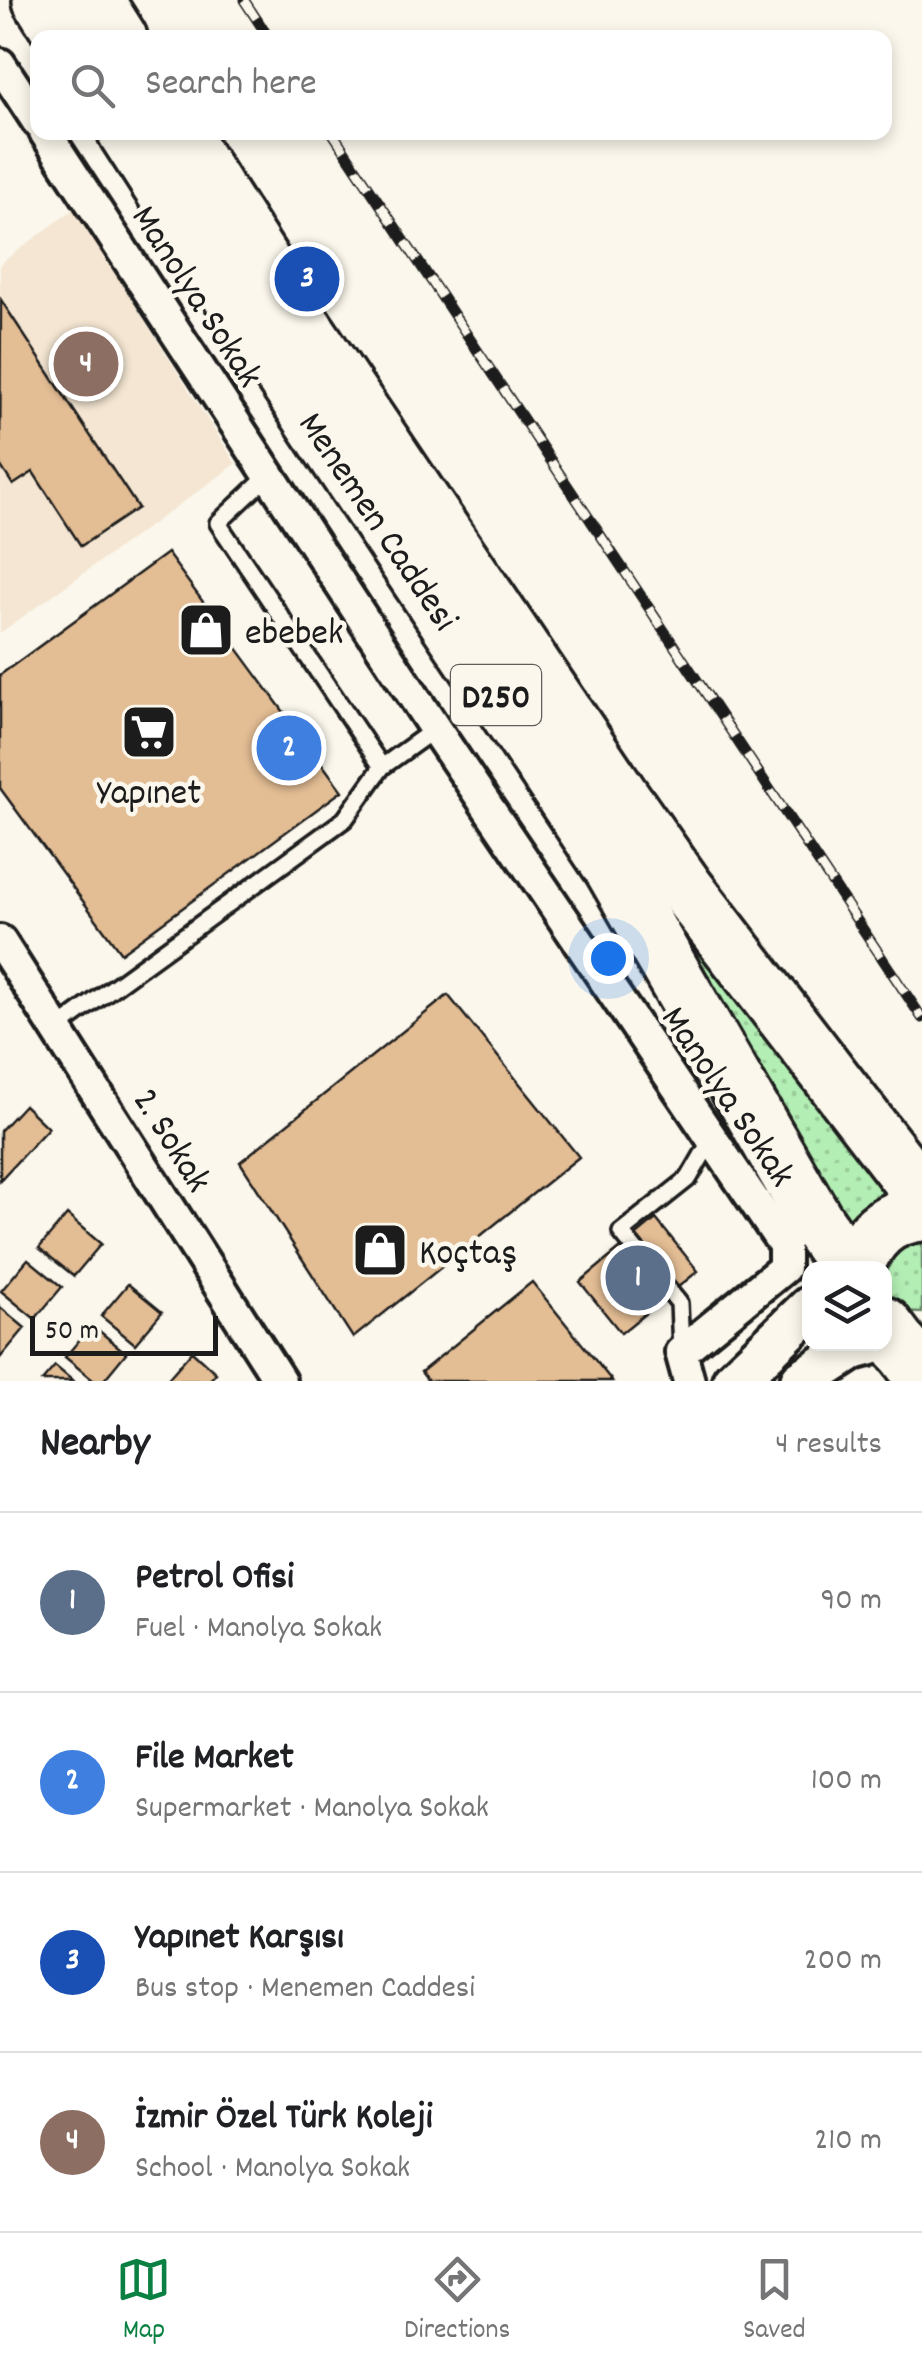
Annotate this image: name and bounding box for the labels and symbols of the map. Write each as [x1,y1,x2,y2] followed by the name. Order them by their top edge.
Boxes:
[115,196,274,400] street label: Manolya Sokak
[274,242,340,316] pin: 3
[54,326,118,402] pin: 4
[282,402,469,644] street label: Menemen Caddesi
[176,600,236,660] shop icon: ebebek
[245,608,344,663] place label: ebebek
[451,665,541,725] road number: D250
[119,702,179,762] supermarket icon: Yapınet
[256,710,322,786] pin: 2
[97,768,201,823] place label: Yapınet
[583,933,634,984] your location
[644,996,806,1200] street label: Manolya Sokak
[116,1079,223,1205] street label: 2. Sokak
[350,1220,410,1280] shop icon: Koçtaş
[419,1228,517,1283] place label: Koçtaş
[606,1240,670,1316] pin: 1
[30,1311,218,1356] scale bar

